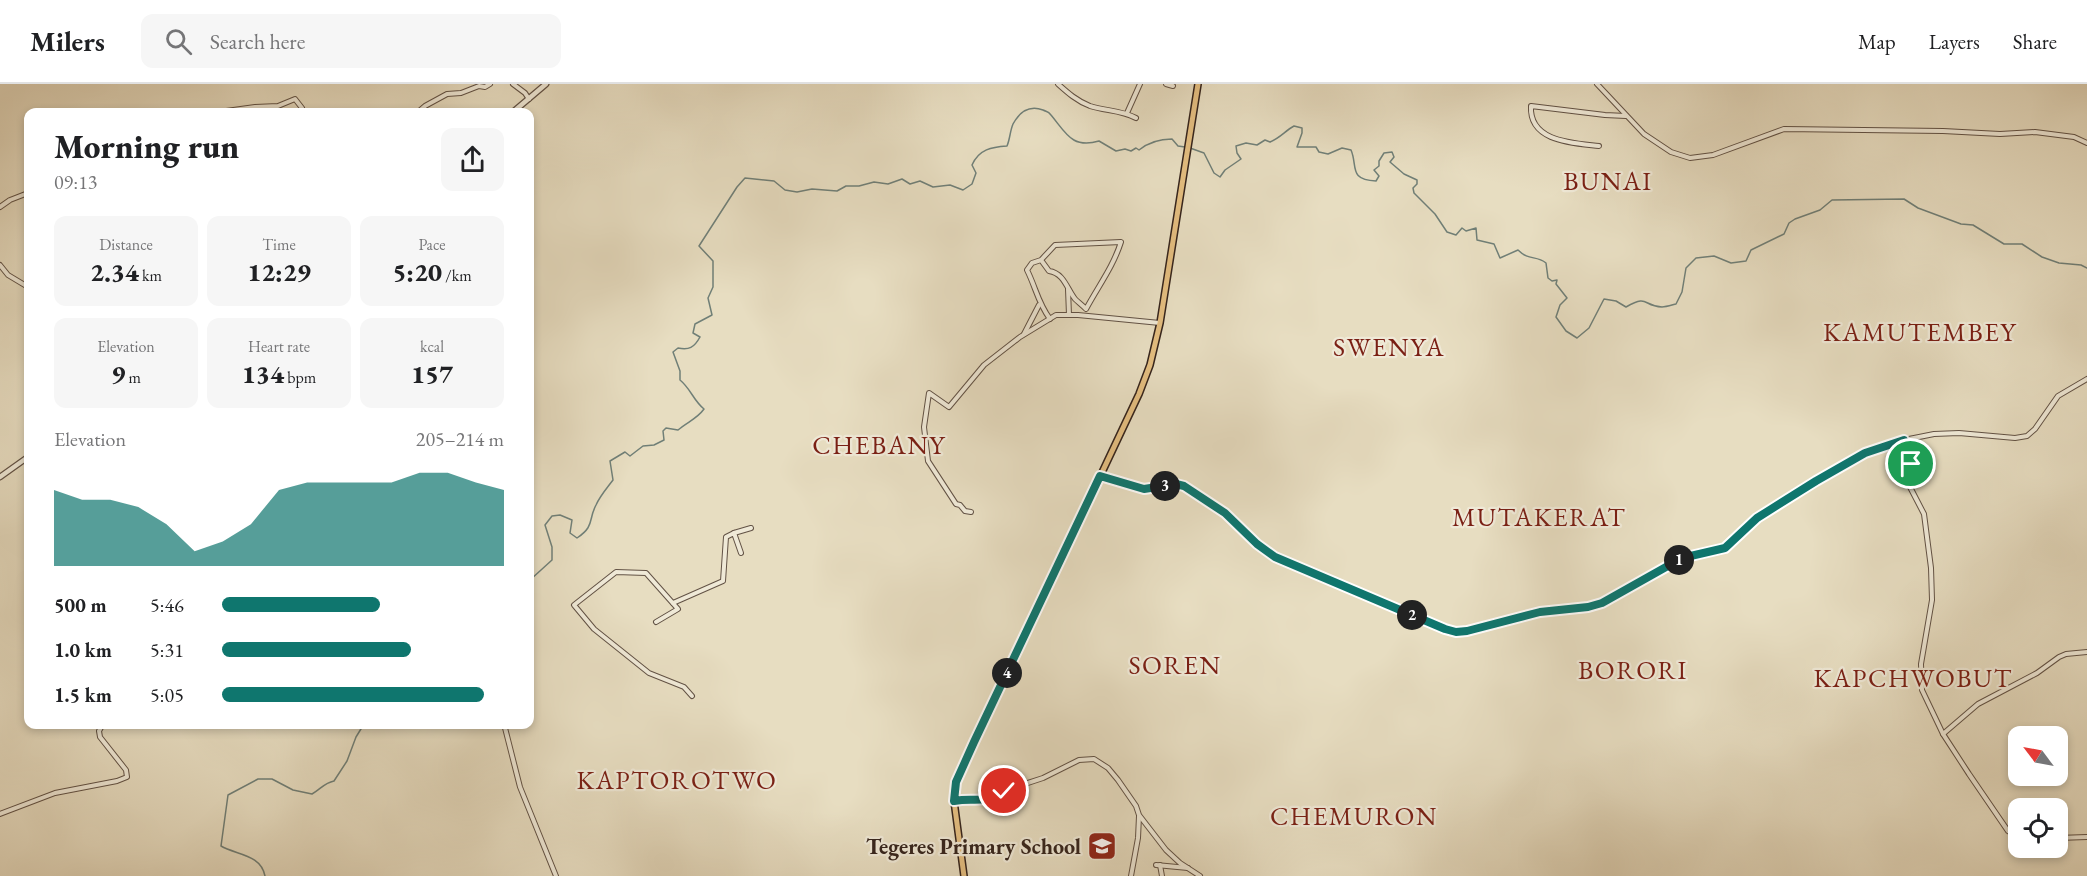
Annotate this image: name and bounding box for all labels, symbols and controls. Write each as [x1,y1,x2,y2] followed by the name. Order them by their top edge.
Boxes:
[141,14,561,68] search box
[30,23,105,59] text: Milers
[162,25,195,58] icon: search
[210,27,305,56] text: Search here
[1858,28,1896,55] text: Map
[1929,28,1980,55] text: Layers
[2013,28,2057,55] text: Share
[54,125,239,168] text: Morning run
[441,128,504,191] button: share
[1563,164,1653,198] district label: BUNAI
[54,169,97,195] text: 09:13
[99,234,153,255] text: Distance
[262,234,296,255] text: Time
[419,234,445,255] text: Pace
[90,255,139,289] text: 2.34
[247,255,311,289] text: 12:29
[392,255,442,289] text: 5:20
[139,265,162,286] text: km
[442,265,472,286] text: /km
[1823,315,2017,349] district label: KAMUTEMBEY
[1333,330,1445,364] district label: SWENYA
[97,336,155,357] text: Elevation
[248,336,310,357] text: Heart rate
[420,336,444,357] text: kcal
[111,357,125,391] text: 9
[242,357,284,391] text: 134
[411,357,453,391] text: 157
[125,367,141,388] text: m
[284,367,316,388] text: bpm
[54,426,126,452] text: Elevation
[416,426,504,452] text: 205–214 m
[812,428,946,462] district label: CHEBANY
[1885,438,1936,489] pin
[1894,447,1927,480] icon: arrive
[1150,471,1180,501] pin: 3
[1161,475,1169,496] text: 3
[1452,500,1626,534] district label: MUTAKERAT
[1664,545,1694,575] pin: 1
[1675,549,1683,570] text: 1
[54,592,107,618] text: 500 m
[150,592,184,618] text: 5:46
[1397,600,1427,630] pin: 2
[1408,604,1416,625] text: 2
[54,637,112,663] text: 1.0 km
[150,637,184,663] text: 5:31
[1128,648,1222,682] district label: SOREN
[1578,653,1688,687] district label: BORORI
[992,658,1022,688] pin: 4
[1813,661,2013,695] district label: KAPCHWOBUT
[1003,662,1011,683] text: 4
[54,682,112,708] text: 1.5 km
[150,682,184,708] text: 5:05
[2008,726,2068,786] north arrow
[2008,726,2068,858] map controls
[577,763,777,797] district label: KAPTOROTWO
[978,765,1029,816] pin
[987,774,1020,807] icon: check
[2008,798,2068,858] button: locate
[1270,799,1438,833] district label: CHEMURON
[1086,830,1118,862] school or university icon: Tegeres Primary School
[866,832,1081,861] place label: Tegeres Primary School

